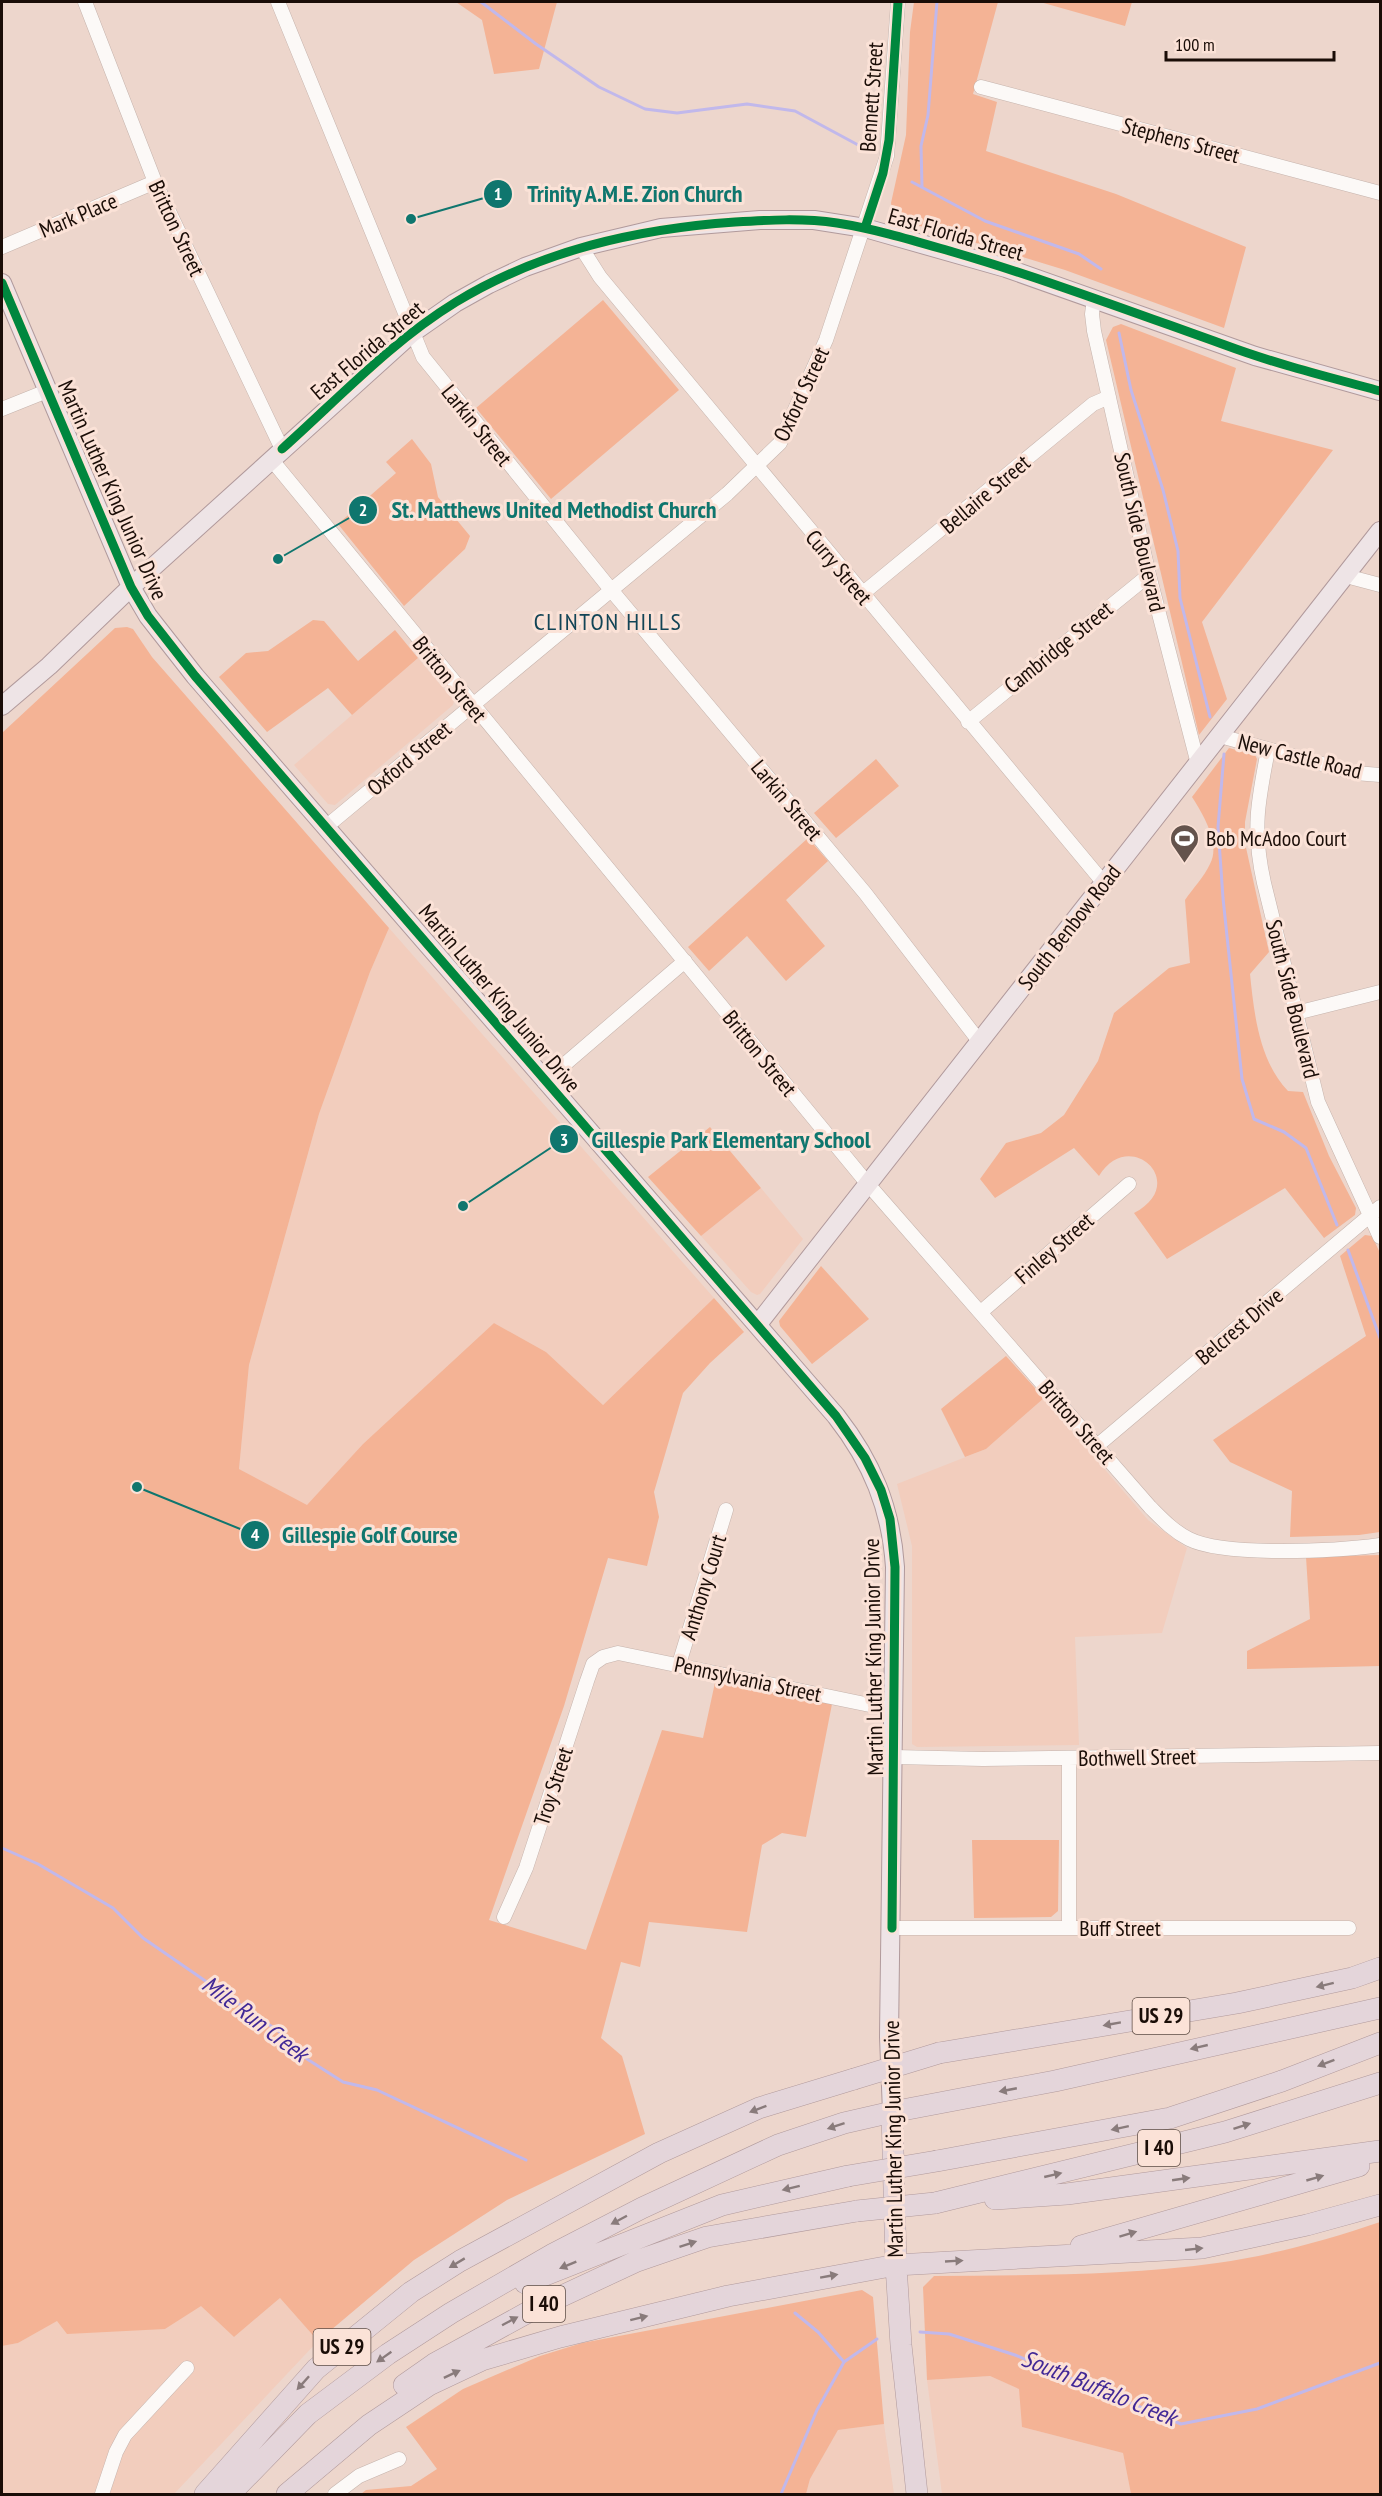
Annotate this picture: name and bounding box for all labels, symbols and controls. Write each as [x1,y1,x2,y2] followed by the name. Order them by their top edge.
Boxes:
[1166,24,1334,62] scale bar
[1175,33,1215,56] text: 100 m
[853,41,889,153] street label: Bennett Street
[1119,111,1243,169] street label: Stephens Street
[483,173,756,215] callout: Trinity A.M.E. Zion Church
[143,176,211,280] street label: Britton Street
[527,178,743,209] text: Trinity A.M.E. Zion Church
[494,182,502,205] text: 1
[35,186,121,244] street label: Mark Place
[885,201,1027,267] street label: East Florida Street
[305,294,429,406] street label: East Florida Street
[767,342,835,446] street label: Oxford Street
[52,376,174,604] street label: Martin Luther King Junior Drive
[436,379,518,471] street label: Larkin Street
[934,448,1036,540] street label: Bellaire Street
[1108,450,1172,614] street label: South Side Boulevard
[348,489,729,531] callout: St. Matthews United Methodist Church
[391,494,717,525] text: St. Matthews United Methodist Church
[359,498,367,521] text: 2
[800,524,878,610] street label: Curry Street
[998,595,1118,699] street label: Cambridge Street
[534,606,682,637] district label: CLINTON HILLS
[407,630,493,728] street label: Britton Street
[361,715,457,801] street label: Oxford Street
[1235,727,1365,785] street label: New Castle Road
[745,754,829,846] street label: Larkin Street
[1169,822,1201,864] sports icon: Bob McAdoo Court
[1206,824,1347,852] place label: Bob McAdoo Court
[1011,859,1127,995] street label: South Benbow Road
[413,898,587,1098] street label: Martin Luther King Junior Drive
[1260,917,1326,1081] street label: South Side Boulevard
[717,1004,803,1102] street label: Britton Street
[549,1118,883,1160] callout: Gillespie Park Elementary School
[591,1124,871,1155] text: Gillespie Park Elementary School
[560,1128,568,1151] text: 3
[1009,1206,1099,1290] street label: Finley Street
[1190,1281,1288,1371] street label: Belcrest Drive
[1033,1374,1121,1470] street label: Britton Street
[240,1514,470,1556] callout: Gillespie Golf Course
[282,1519,458,1550] text: Gillespie Golf Course
[251,1523,260,1546] text: 4
[674,1531,732,1643] street label: Anthony Court
[857,1538,889,1776] street label: Martin Luther King Junior Drive
[672,1650,824,1708] street label: Pennsylvania Street
[1078,1742,1196,1772] street label: Bothwell Street
[527,1743,579,1829] street label: Troy Street
[1079,1914,1161,1942] street label: Buff Street
[196,1969,317,2070] water label: Mile Run Creek
[1315,1980,1334,1990] one-way arrow
[1132,1998,1190,2034] road number: US 29
[877,2020,909,2258] street label: Martin Luther King Junior Drive
[1103,2020,1122,2029] one-way arrow
[1189,2043,1208,2053] one-way arrow
[1317,2059,1335,2069] one-way arrow
[999,2086,1018,2095] one-way arrow
[749,2105,767,2115] one-way arrow
[1233,2121,1251,2131] one-way arrow
[827,2122,845,2131] one-way arrow
[1110,2124,1129,2133] one-way arrow
[1138,2130,1180,2166] road number: I 40
[1044,2170,1063,2179] one-way arrow
[1306,2173,1324,2182] one-way arrow
[1171,2174,1190,2184] one-way arrow
[782,2184,800,2194] one-way arrow
[610,2215,627,2225] one-way arrow
[1119,2229,1137,2238] one-way arrow
[679,2238,697,2248] one-way arrow
[1185,2244,1204,2253] one-way arrow
[945,2256,964,2265] one-way arrow
[449,2258,465,2269] one-way arrow
[558,2260,576,2270] one-way arrow
[820,2271,839,2280] one-way arrow
[523,2286,565,2322] road number: I 40
[630,2312,648,2322] one-way arrow
[502,2316,519,2326] one-way arrow
[314,2329,370,2365] road number: US 29
[1017,2342,1184,2434] water label: South Buffalo Creek
[377,2351,393,2363] one-way arrow
[444,2369,461,2378] one-way arrow
[297,2375,310,2390] one-way arrow

